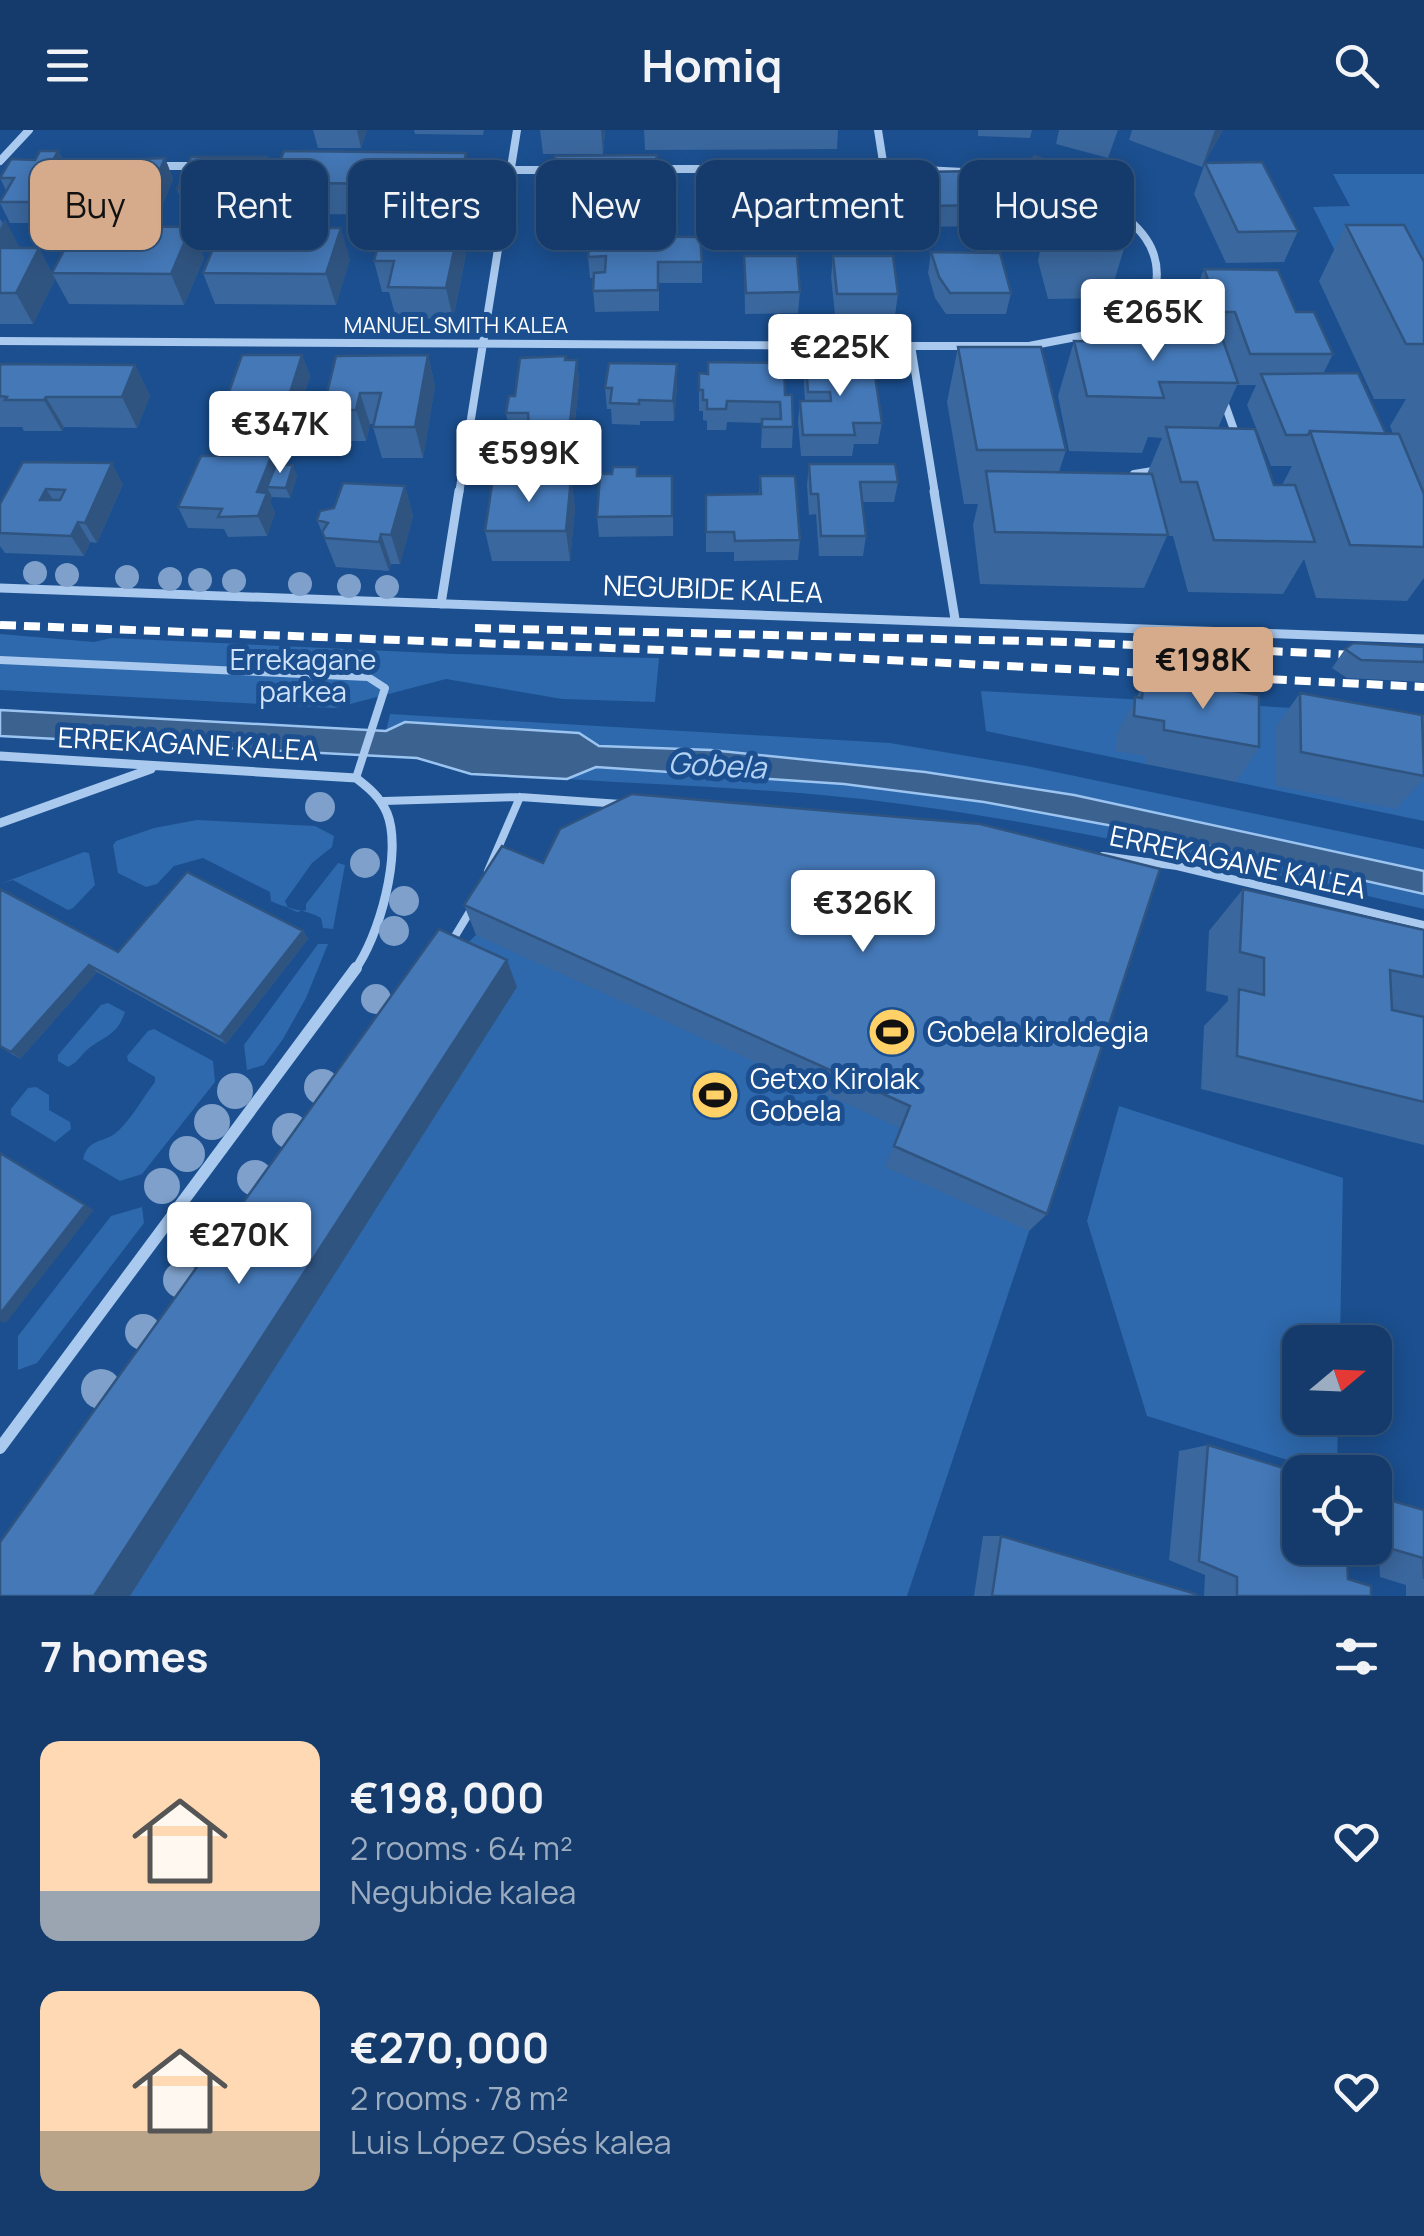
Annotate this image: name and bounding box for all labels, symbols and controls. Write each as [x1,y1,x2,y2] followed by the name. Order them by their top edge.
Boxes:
[641,34,783,96] text: Homiq
[40,38,95,93] icon: menu
[1329,38,1384,93] icon: search
[30,160,161,250] chip: Buy
[181,160,328,250] chip: Rent
[348,160,516,250] chip: Filters
[536,160,676,250] chip: New
[696,160,939,250] chip: Apartment
[959,160,1134,250] chip: House
[1083,279,1223,364] pin: €265K
[1103,289,1203,333] text: €265K
[344,310,568,340] street label: MANUEL SMITH KALEA
[770,314,910,399] pin: €225K
[790,324,890,368] text: €225K
[210,391,350,476] pin: €347K
[231,401,329,445] text: €347K
[459,420,599,505] pin: €599K
[478,430,580,474] text: €599K
[602,565,824,611] street label: NEGUBIDE KALEA
[1133,627,1273,712] pin: €198K
[1155,637,1251,681] text: €198K
[230,640,376,710] park label: Errekagane parkea
[57,717,320,769] street label: ERREKAGANE KALEA
[667,741,768,788] water label: Gobela
[1107,815,1370,907] street label: ERREKAGANE KALEA
[793,870,933,955] pin: €326K
[813,880,913,924] text: €326K
[866,1006,918,1058] sports icon: Gobela kiroldegia
[927,1012,1149,1050] place label: Gobela kiroldegia
[750,1059,920,1129] place label: Getxo Kirolak Gobela
[689,1069,741,1121] sports icon: Getxo Kirolak Gobela
[169,1202,309,1287] pin: €270K
[189,1212,289,1256] text: €270K
[1282,1325,1392,1435] north arrow
[1282,1325,1392,1565] map controls
[1282,1455,1392,1565] button: locate
[40,1627,208,1685] text: 7 homes
[1329,1629,1384,1684] icon: filters
[350,1768,545,1826] text: €198,000
[120,1781,240,1901] icon: home
[1329,1814,1384,1869] icon: heart
[350,1826,573,1870] text: 2 rooms · 64 m²
[350,1870,576,1914] text: Negubide kalea
[350,2018,549,2076] text: €270,000
[120,2031,240,2151] icon: home
[1329,2064,1384,2119] icon: heart
[350,2076,569,2120] text: 2 rooms · 78 m²
[350,2120,671,2164] text: Luis López Osés kalea

